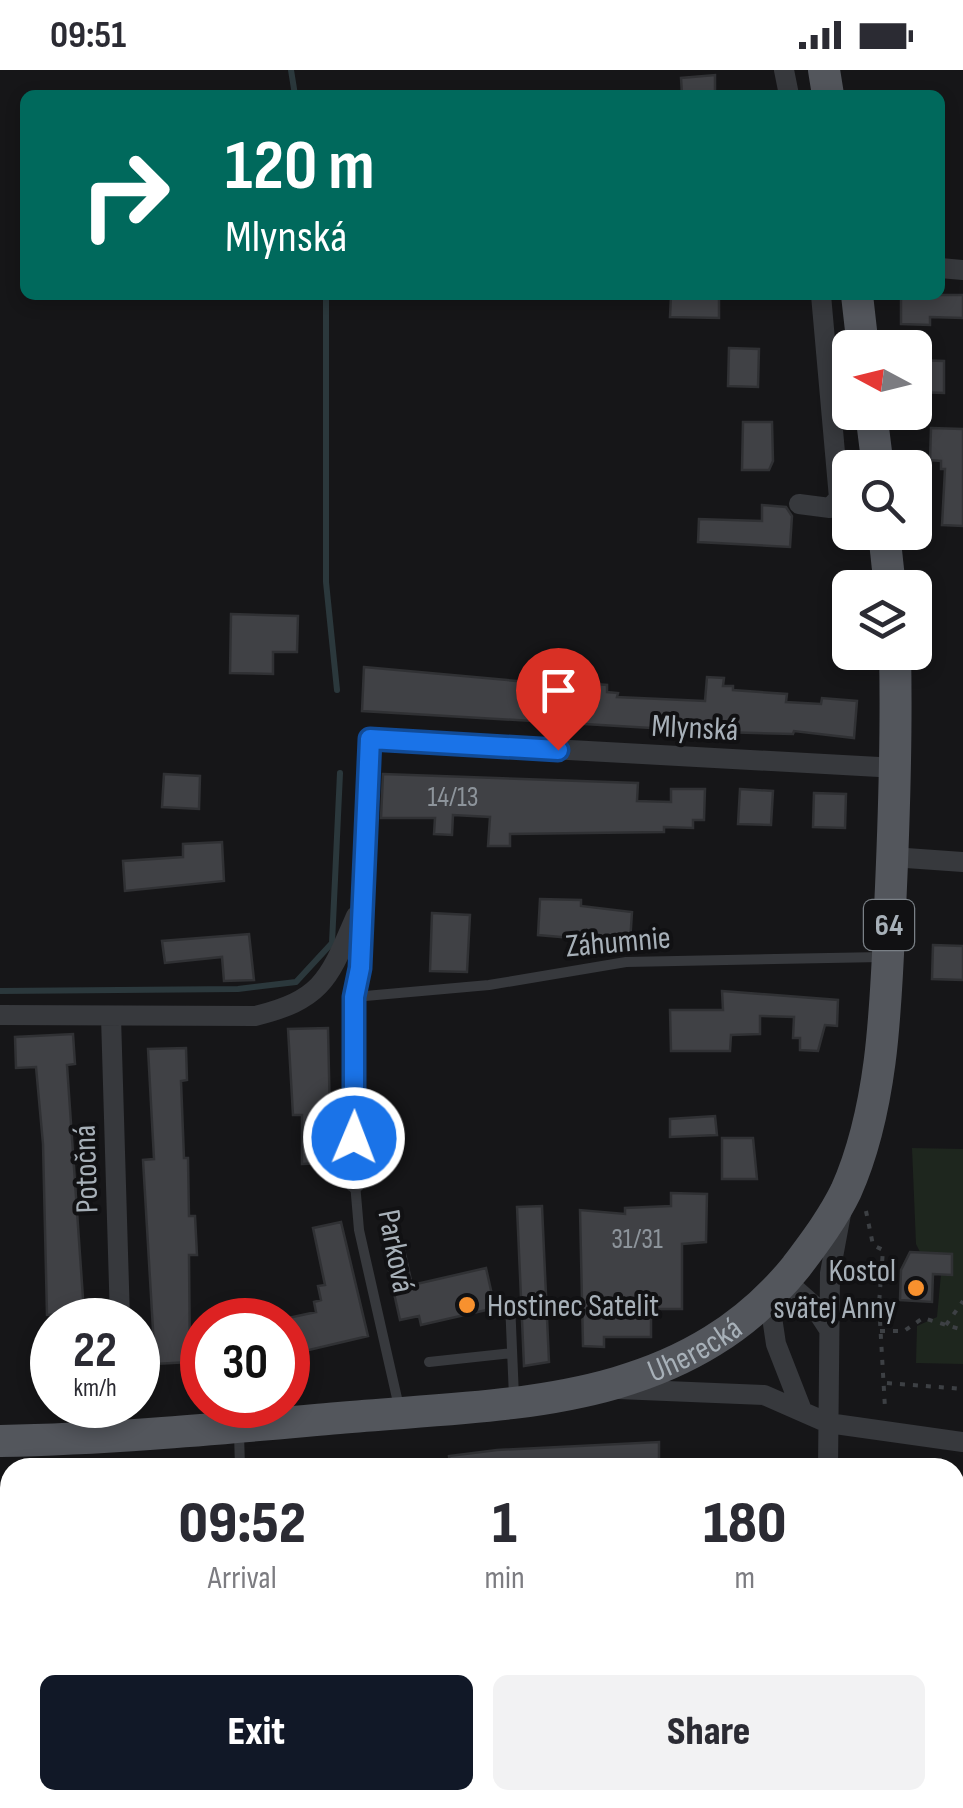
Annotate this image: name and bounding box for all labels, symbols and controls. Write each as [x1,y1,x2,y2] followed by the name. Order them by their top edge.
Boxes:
[50,13,126,58] text: 09:51
[225,125,375,209] text: 120 m
[60,130,190,260] icon: right
[225,210,347,265] text: Mlynská
[832,330,932,430] north arrow
[832,330,932,670] map controls
[832,450,932,550] button: search
[832,570,932,670] button: layers
[516,648,601,751] pin
[531,663,586,718] icon: arrive
[650,707,739,750] street label: Mlynská
[427,781,479,814] house number: 14/13
[864,900,914,950] road number: 64
[564,918,672,967] street label: Záhumnie
[302,1086,406,1190] position arrow
[65,1124,108,1214] street label: Potočná
[368,1207,423,1296] street label: Parková
[611,1223,663,1256] house number: 31/31
[773,1252,896,1328] place label: Kostol svätej Anny
[905,1277,927,1299] marker: Kostol svätej Anny
[487,1287,659,1326] place label: Hostinec Satelit
[456,1294,478,1316] marker: Hostinec Satelit
[180,1298,310,1428] speed limit sign: 30
[642,1309,750,1392] street label: Uherecká
[73,1321,117,1381] text: 22
[73,1373,117,1404] text: km/h
[179,1488,306,1560] text: 09:52
[492,1488,517,1560] text: 1
[703,1488,786,1560] text: 180
[208,1559,277,1598] text: Arrival
[484,1559,525,1598] text: min
[735,1559,755,1598] text: m
[40,1675,473,1790] button: Exit
[493,1675,925,1790] button: Share

